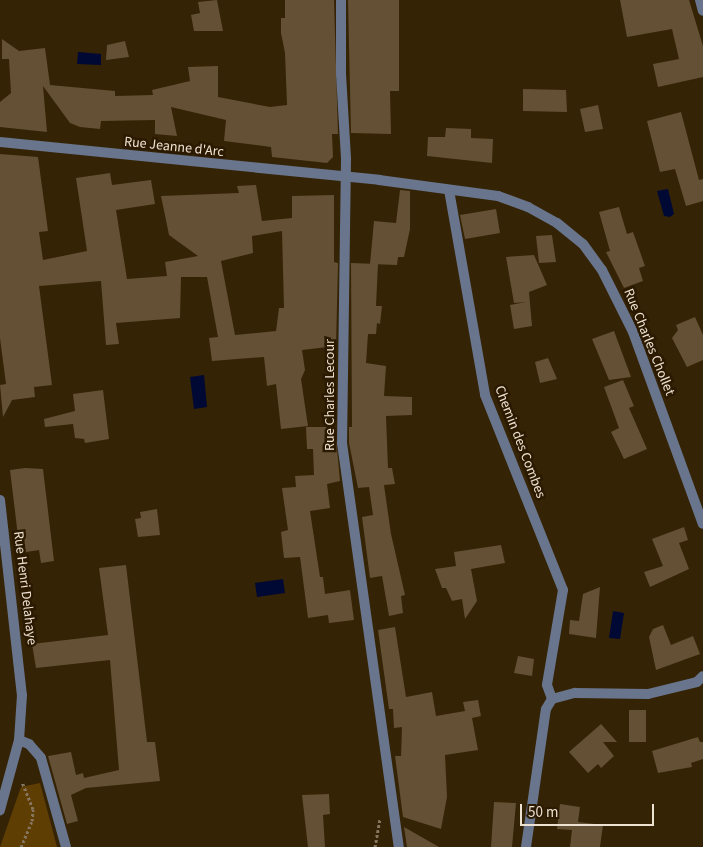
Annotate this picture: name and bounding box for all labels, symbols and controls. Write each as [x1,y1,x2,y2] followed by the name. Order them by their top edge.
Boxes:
[123,133,225,161] street label: Rue Jeanne d'Arc
[620,286,678,398] street label: Rue Charles Chollet
[322,339,338,451] street label: Rue Charles Lecour
[491,383,549,501] street label: Chemin des Combes
[10,530,40,646] street label: Rue Henri Delahaye
[523,794,657,826] scale bar
[528,802,558,823] text: 50 m

